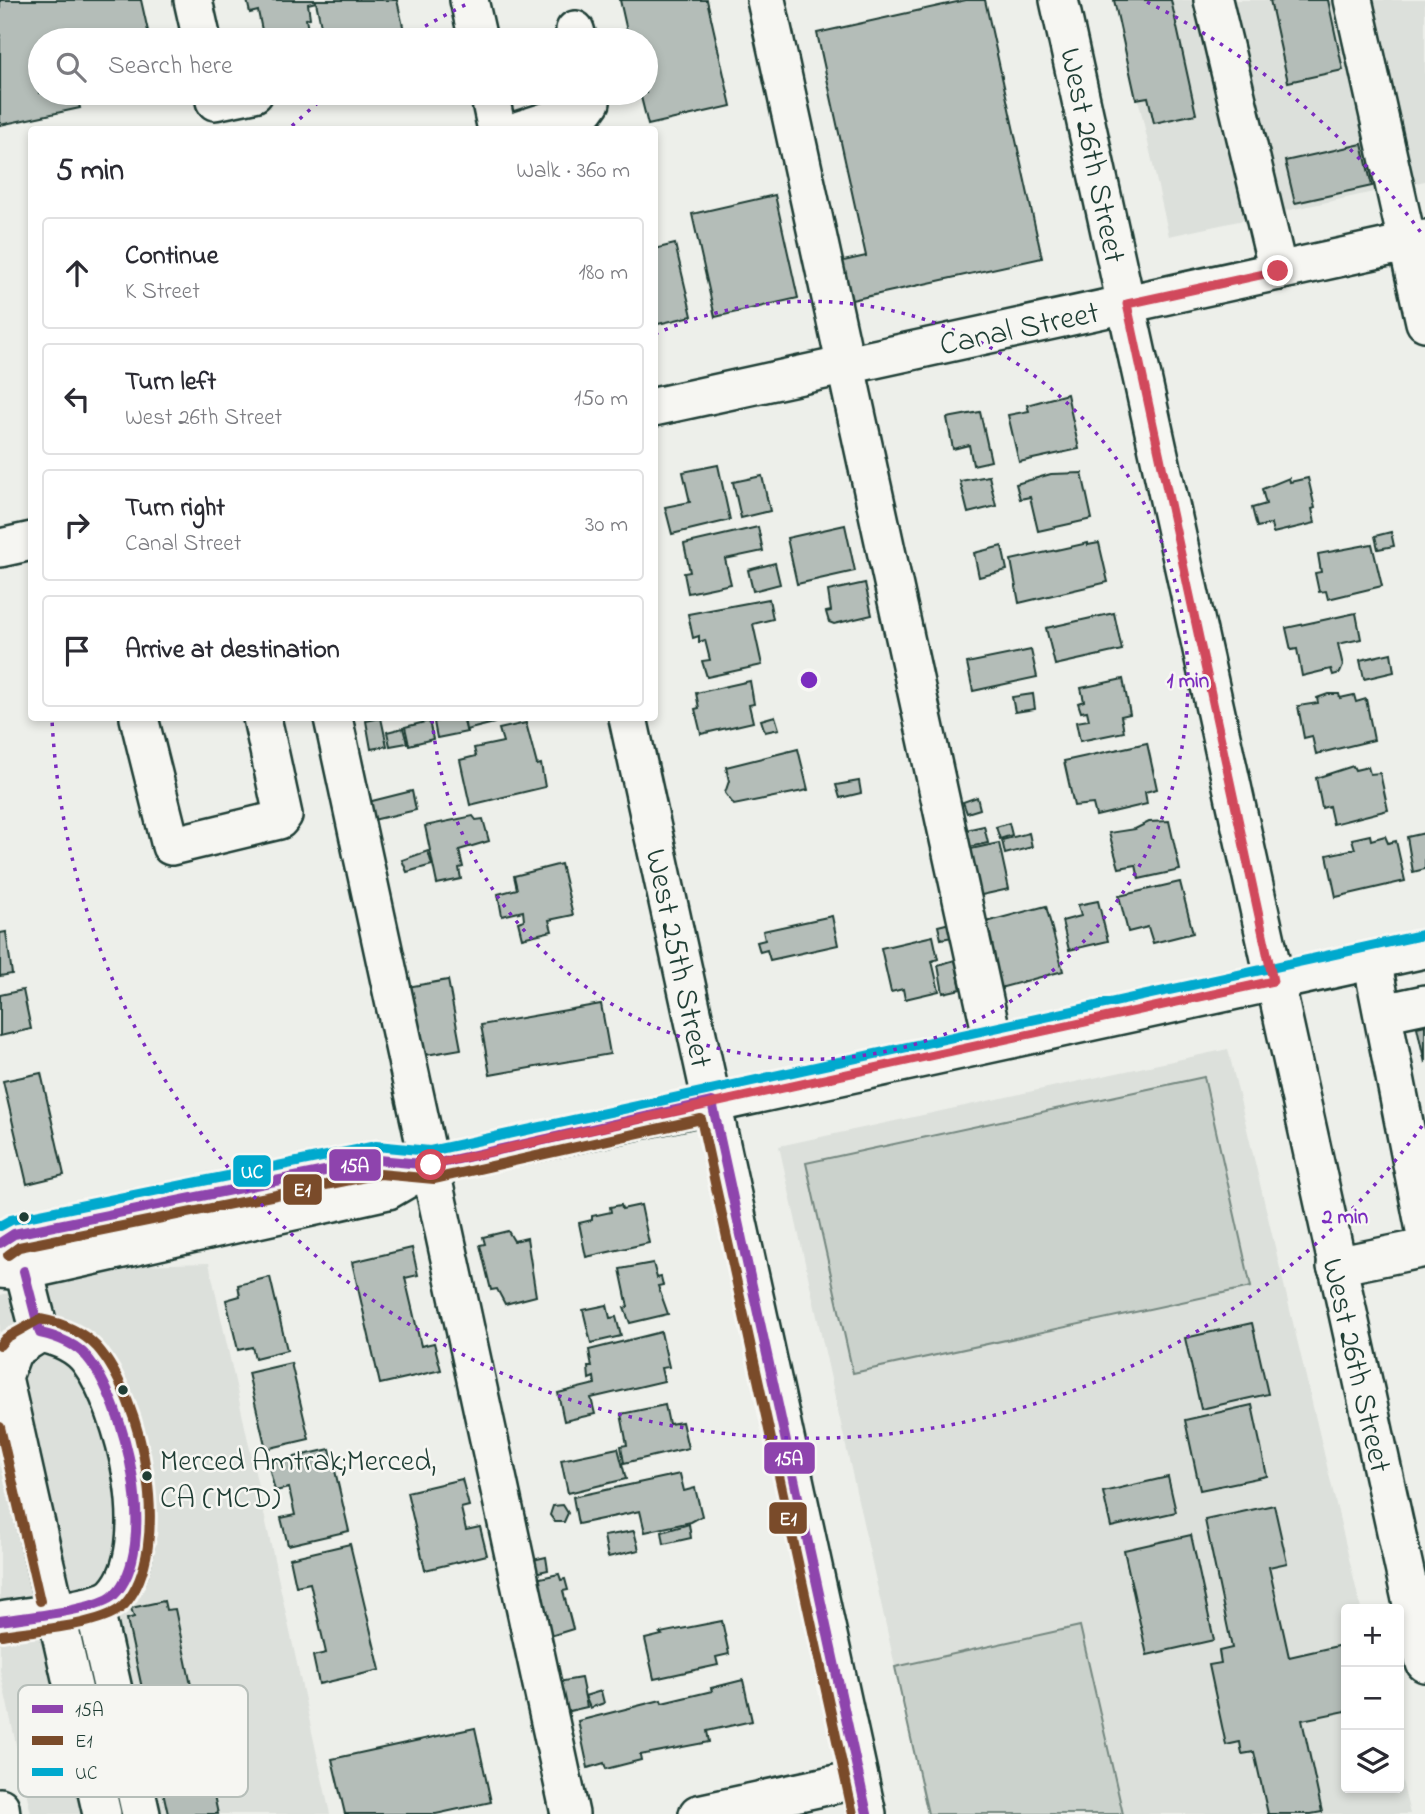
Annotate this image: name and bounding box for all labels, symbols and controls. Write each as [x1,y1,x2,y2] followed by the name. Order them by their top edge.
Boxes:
[28,28,658,105] search box
[1045,44,1136,268] street label: West 26th Street
[52,48,90,86] icon: search
[108,48,233,86] text: Search here
[56,150,124,194] text: 5 min
[516,155,630,188] text: Walk · 360 m
[125,238,218,276] text: Continue
[58,254,96,292] icon: ahead
[1262,255,1293,286] route end
[579,257,628,290] text: 180 m
[125,276,200,309] text: K Street
[936,291,1104,370] street label: Canal Street
[125,364,216,402] text: Turn left
[58,380,96,418] icon: left
[574,383,628,416] text: 150 m
[125,402,282,435] text: West 26th Street
[125,490,225,528] text: Turn right
[58,506,96,544] icon: right
[585,509,628,542] text: 30 m
[125,528,241,561] text: Canal Street
[58,632,96,670] icon: arrive
[125,632,340,670] text: Arrive at destination
[1167,667,1209,697] text: 1 min
[797,668,821,692] centre of rings
[630,845,723,1073] street label: West 25th Street
[328,1148,382,1182] line badge: 15A
[415,1149,446,1180] route start
[232,1154,272,1188] line badge: UC
[341,1154,370,1181] text: 15A
[241,1160,264,1187] text: UC
[282,1173,323,1206] line badge: E1
[293,1178,311,1205] text: E1
[1321,1203,1368,1233] text: 2 min
[17,1210,31,1224] unlabelled marker
[1307,1254,1402,1478] street label: West 26th Street
[116,1383,130,1397] unlabelled marker
[160,1441,436,1522] place label: Merced Amtrak;Merced, CA (MCD)
[763,1441,816,1475] line badge: 15A
[775,1447,804,1474] text: 15A
[140,1469,154,1483] marker: Merced Amtrak;Merced, CA (MCD)
[768,1501,808,1535] line badge: E1
[779,1507,797,1534] text: E1
[1341,1604,1404,1793] map controls
[1341,1604,1404,1667] button: +
[1341,1667,1404,1730] button: −
[18,1685,248,1797] legend
[75,1698,104,1725] text: 15A
[75,1729,93,1756] text: E1
[1341,1730,1404,1793] button: layers
[75,1761,97,1788] text: UC

